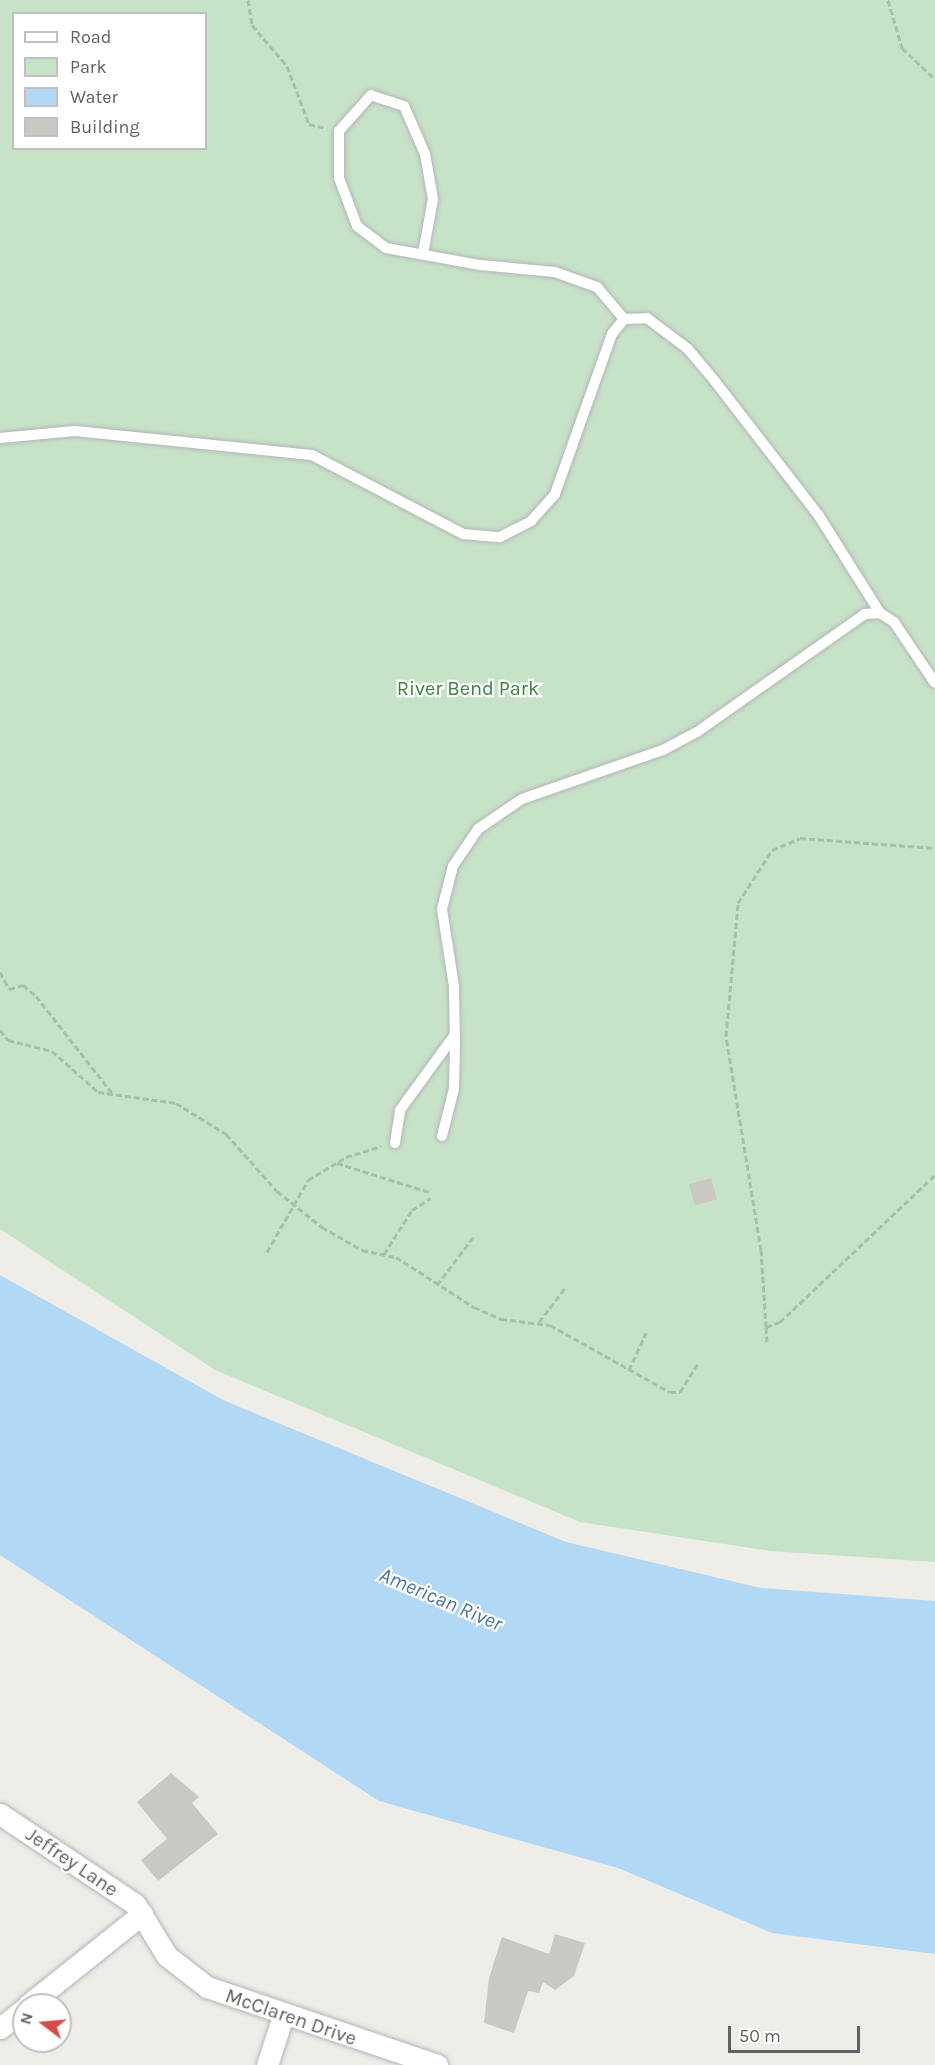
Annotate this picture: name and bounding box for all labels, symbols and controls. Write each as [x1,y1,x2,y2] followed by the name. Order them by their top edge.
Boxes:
[12,12,207,150] legend
[70,26,111,48] text: Road
[70,56,107,78] text: Park
[70,86,118,108] text: Water
[70,116,140,138] text: Building
[397,676,539,700] park label: River Bend Park
[376,1562,506,1636] water label: American River
[21,1822,123,1902] street label: Jeffrey Lane
[222,1983,360,2051] street label: McClaren Drive
[12,1993,72,2053] north arrow
[15,2010,37,2027] text: N
[731,2014,863,2052] scale bar
[739,2025,781,2047] text: 50 m

